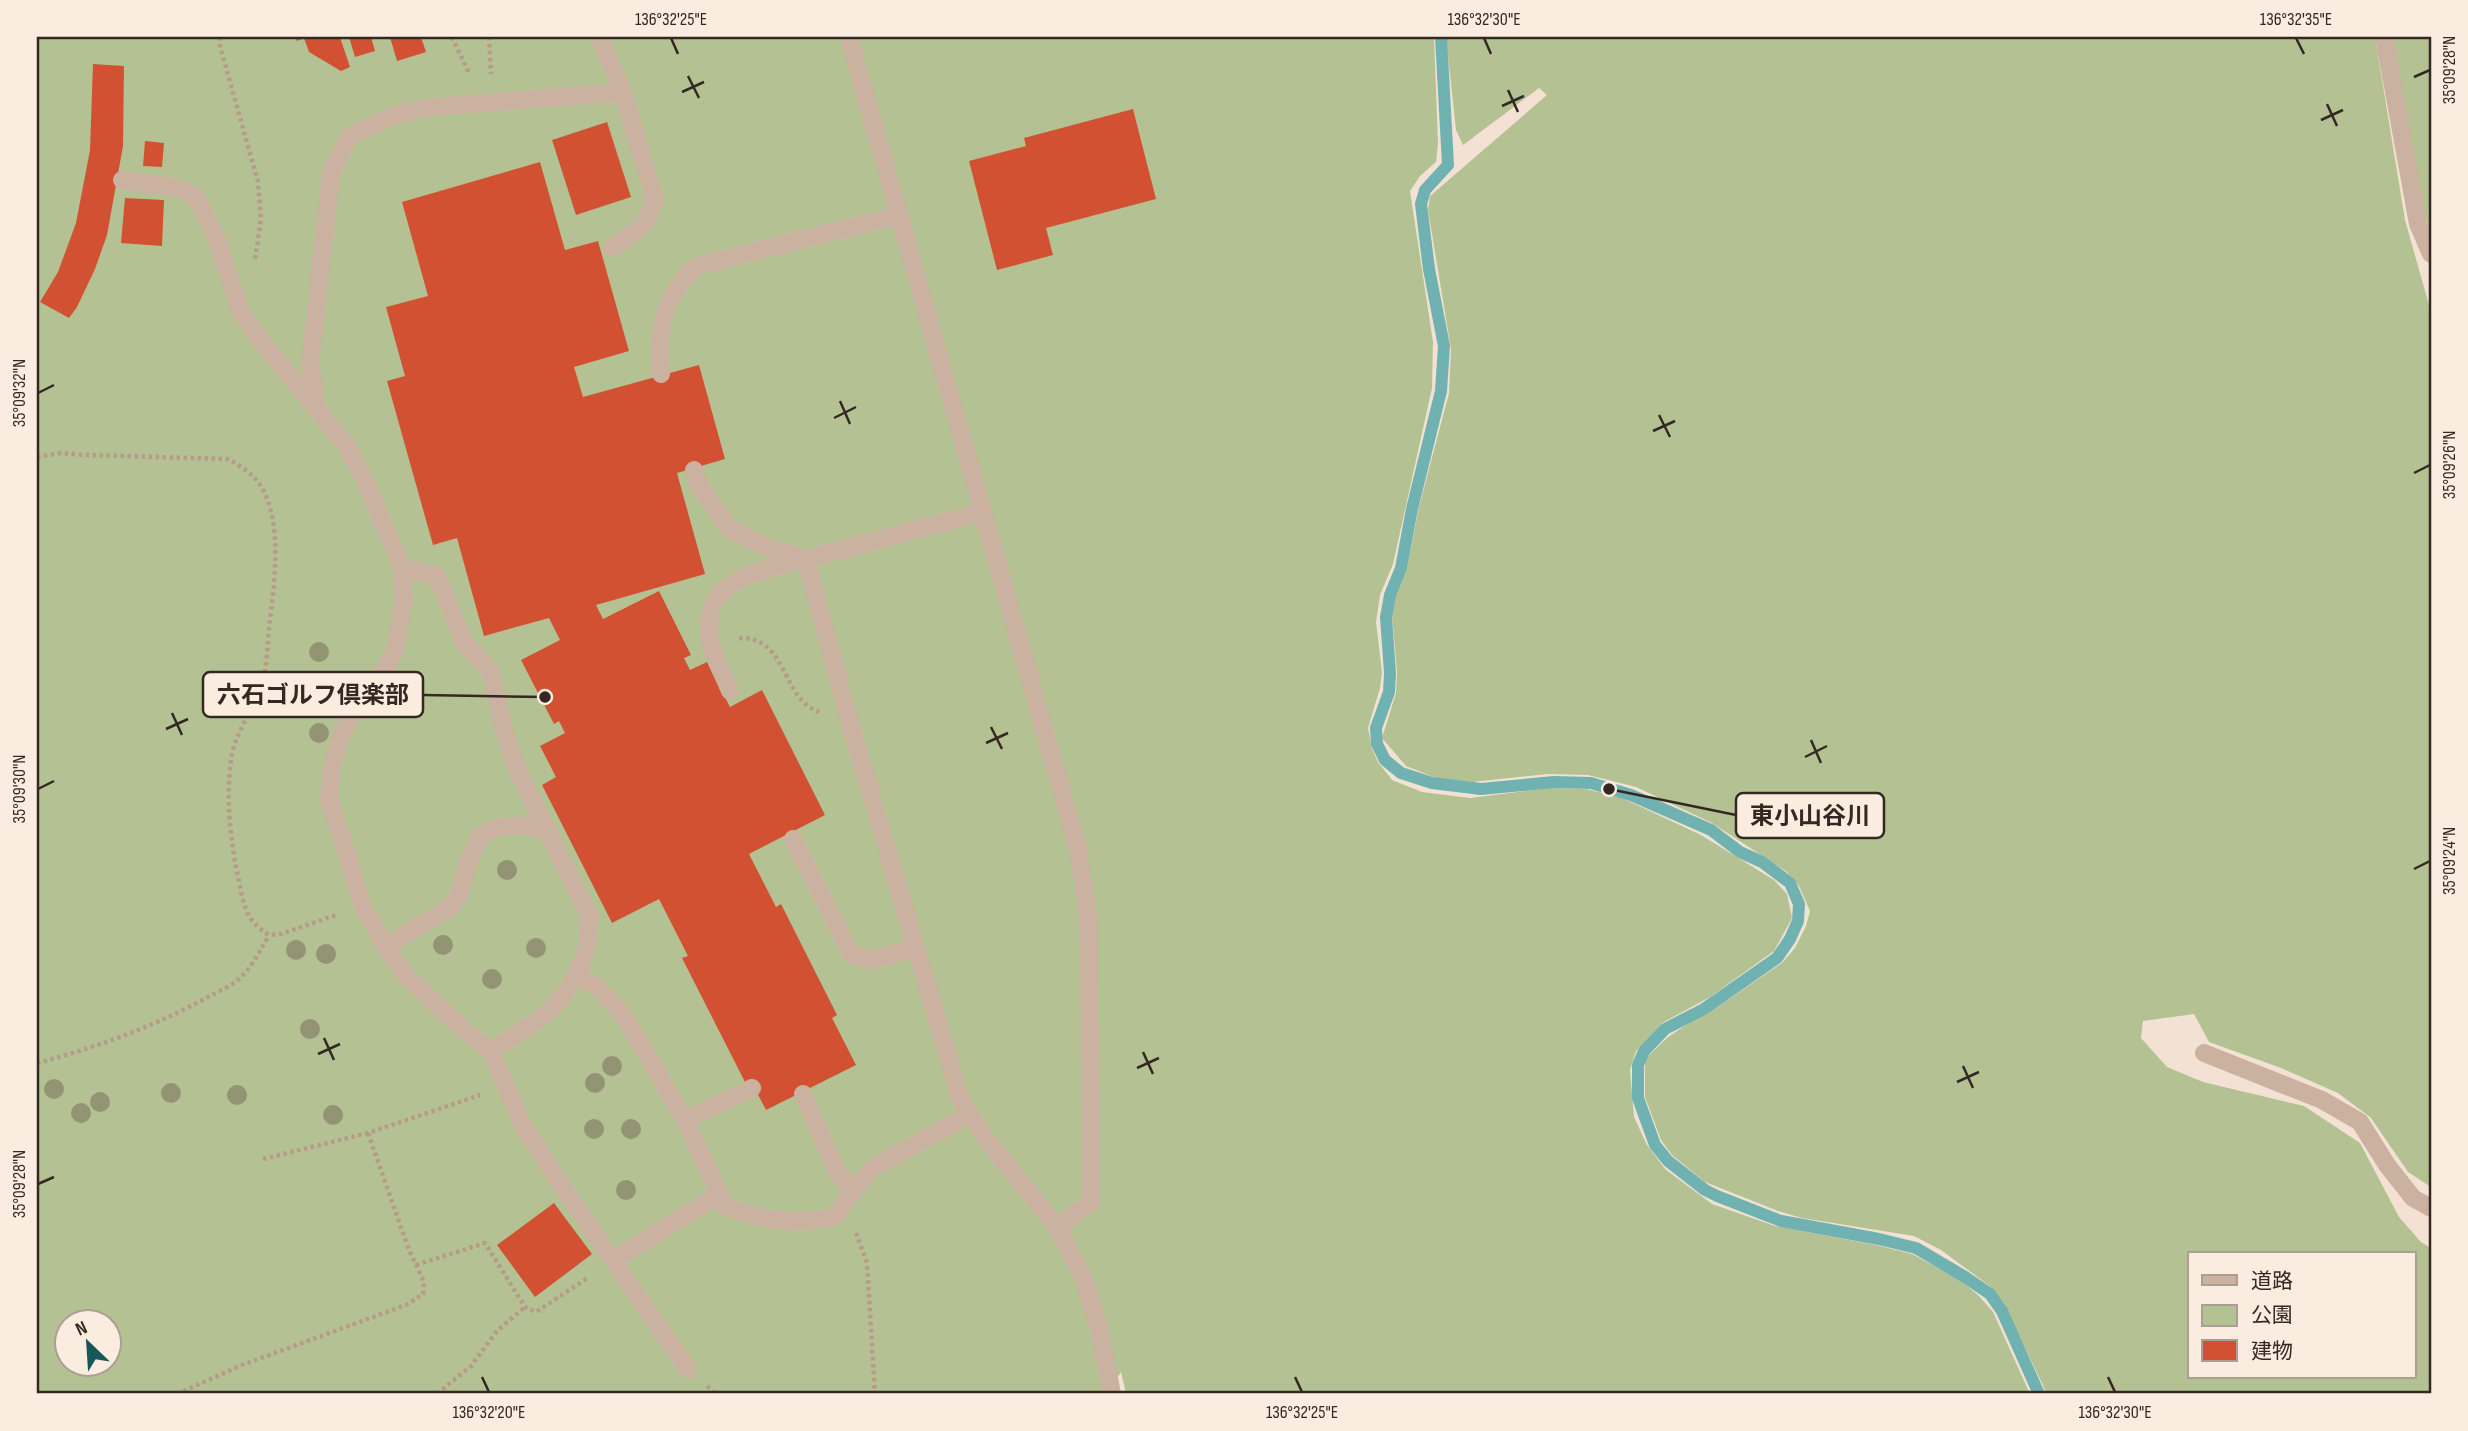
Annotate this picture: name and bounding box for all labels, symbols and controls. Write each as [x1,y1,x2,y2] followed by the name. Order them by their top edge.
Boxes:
[635,9,707,30] text: 136°32'25"E
[1447,9,1521,30] text: 136°32'30"E
[2260,9,2332,30] text: 136°32'35"E
[2439,36,2460,104] text: 35°09'28"N
[9,359,30,427] text: 35°09'32"N
[2439,431,2460,499] text: 35°09'26"N
[203,672,423,717] callout: 六石ゴルフ倶楽部
[217,681,409,710] text: 六石ゴルフ倶楽部
[9,755,30,823] text: 35°09'30"N
[1736,793,1884,838] callout: 東小山谷川
[1750,802,1870,831] text: 東小山谷川
[2439,827,2460,895] text: 35°09'24"N
[9,1150,30,1218] text: 35°09'28"N
[2188,1252,2416,1378] legend
[2251,1269,2293,1294] text: 道路
[2251,1303,2293,1328] text: 公園
[52,1308,122,1378] north arrow
[72,1316,91,1342] text: N
[2251,1339,2293,1364] text: 建物
[453,1402,526,1423] text: 136°32'20"E
[1266,1402,1338,1423] text: 136°32'25"E
[2078,1402,2152,1423] text: 136°32'30"E

